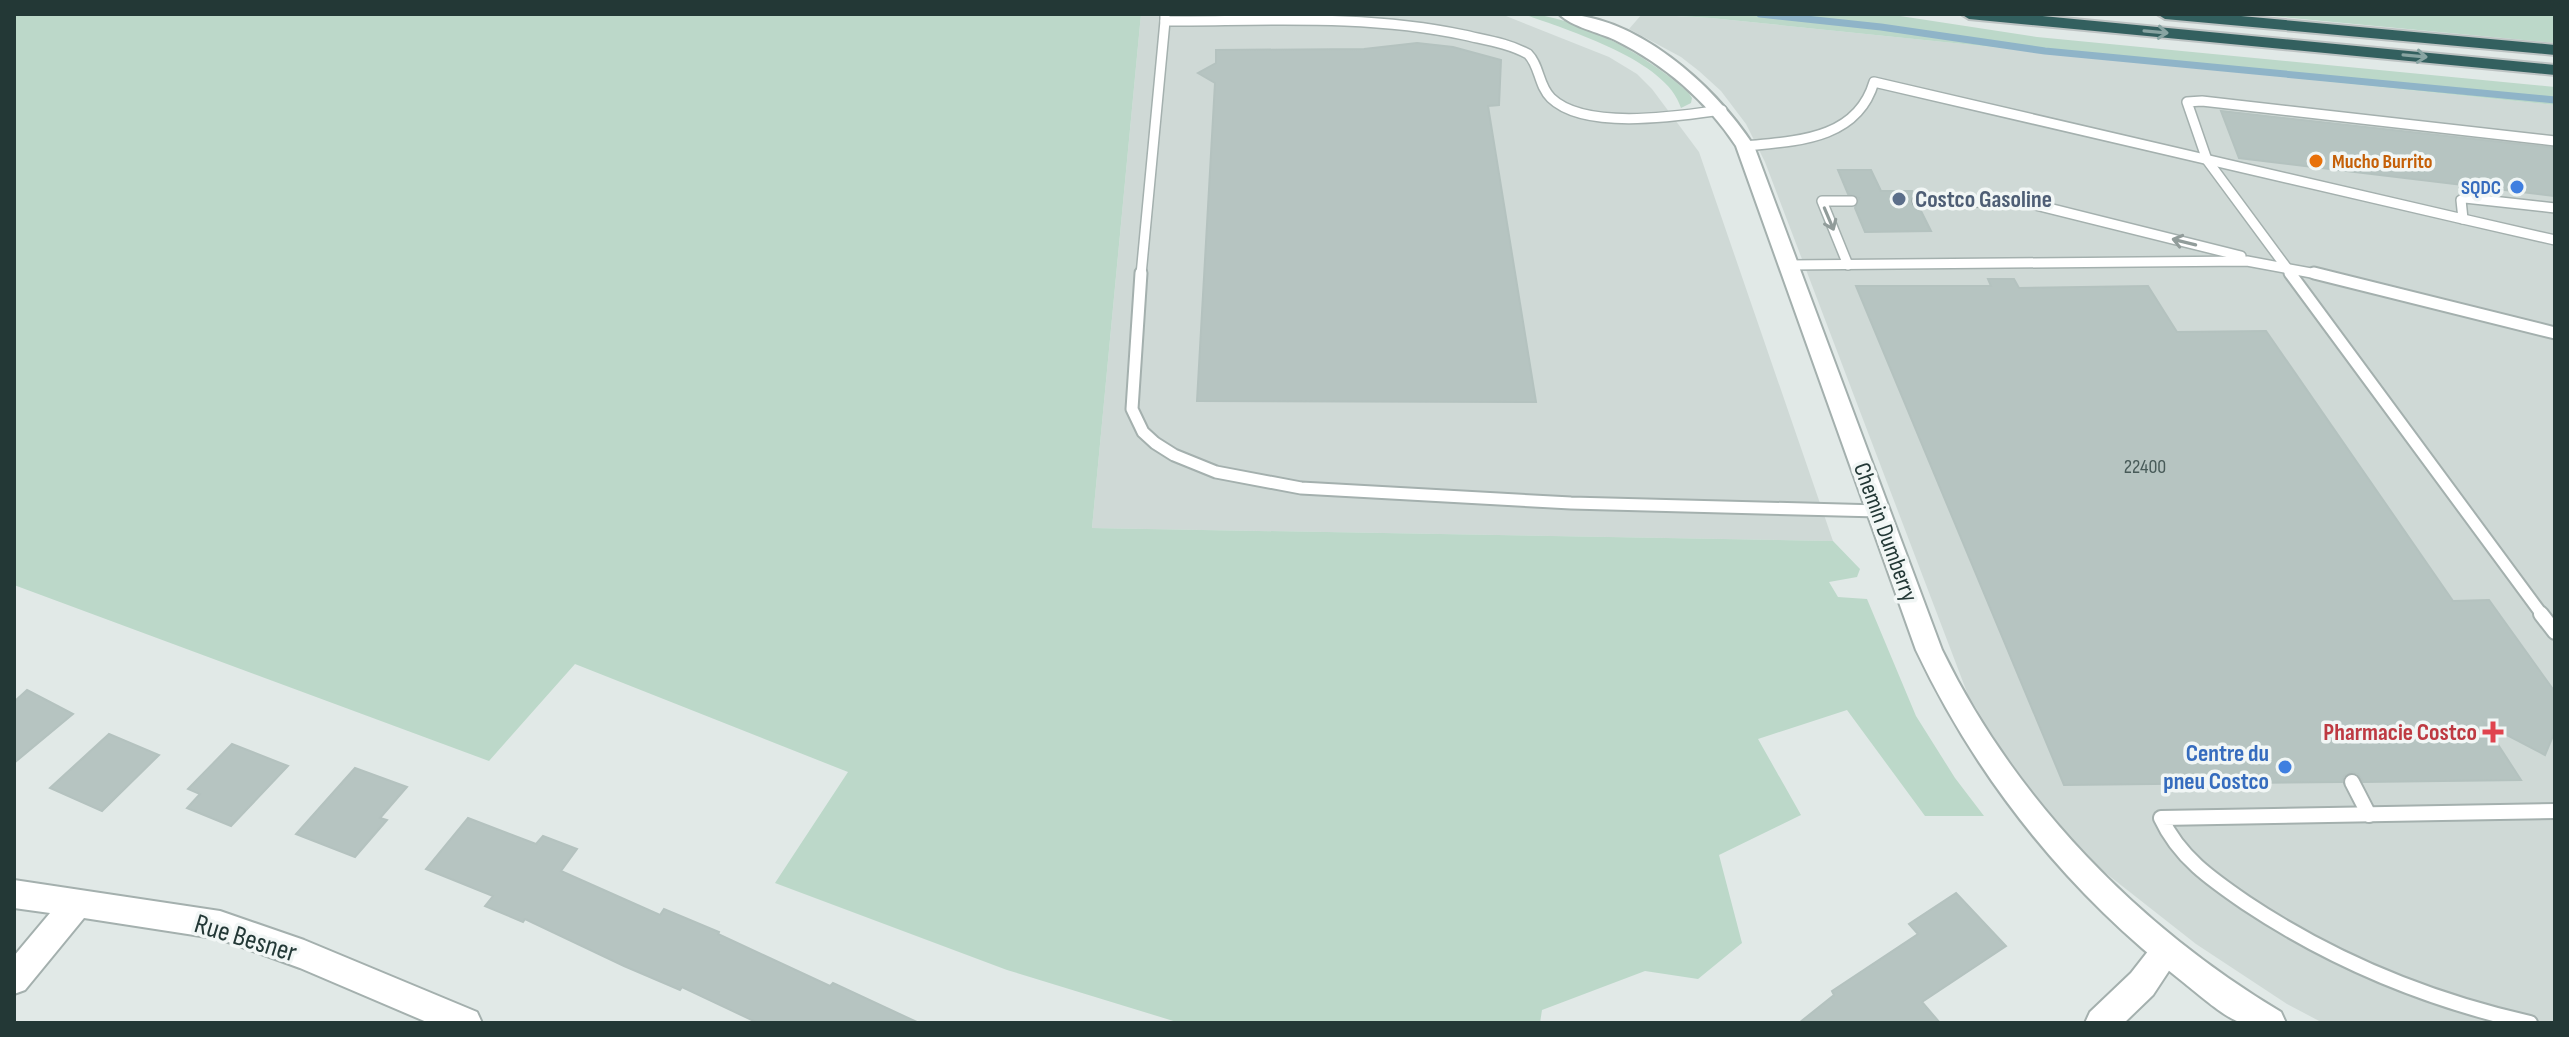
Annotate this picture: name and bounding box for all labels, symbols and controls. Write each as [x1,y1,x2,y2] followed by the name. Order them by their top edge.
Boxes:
[2142,24,2169,39] one-way arrow
[2401,49,2428,64] one-way arrow
[2332,150,2432,174] place label: Mucho Burrito
[2307,152,2325,170] marker: Mucho Burrito
[2461,176,2501,200] place label: SQDC
[2508,178,2526,196] marker: SQDC
[1915,185,2052,214] place label: Costco Gasoline
[1890,190,1908,208] marker: Costco Gasoline
[1823,206,1838,231] one-way arrow
[2172,233,2198,248] one-way arrow
[2124,455,2166,479] house number: 22400
[1847,459,1924,606] street label: Chemin Dumberry
[2323,718,2477,747] place label: Pharmacie Costco
[2484,723,2502,741] marker: Pharmacie Costco
[2163,739,2269,796] place label: Centre du pneu Costco
[2276,758,2294,776] marker: Centre du pneu Costco
[190,907,301,970] street label: Rue Besner

